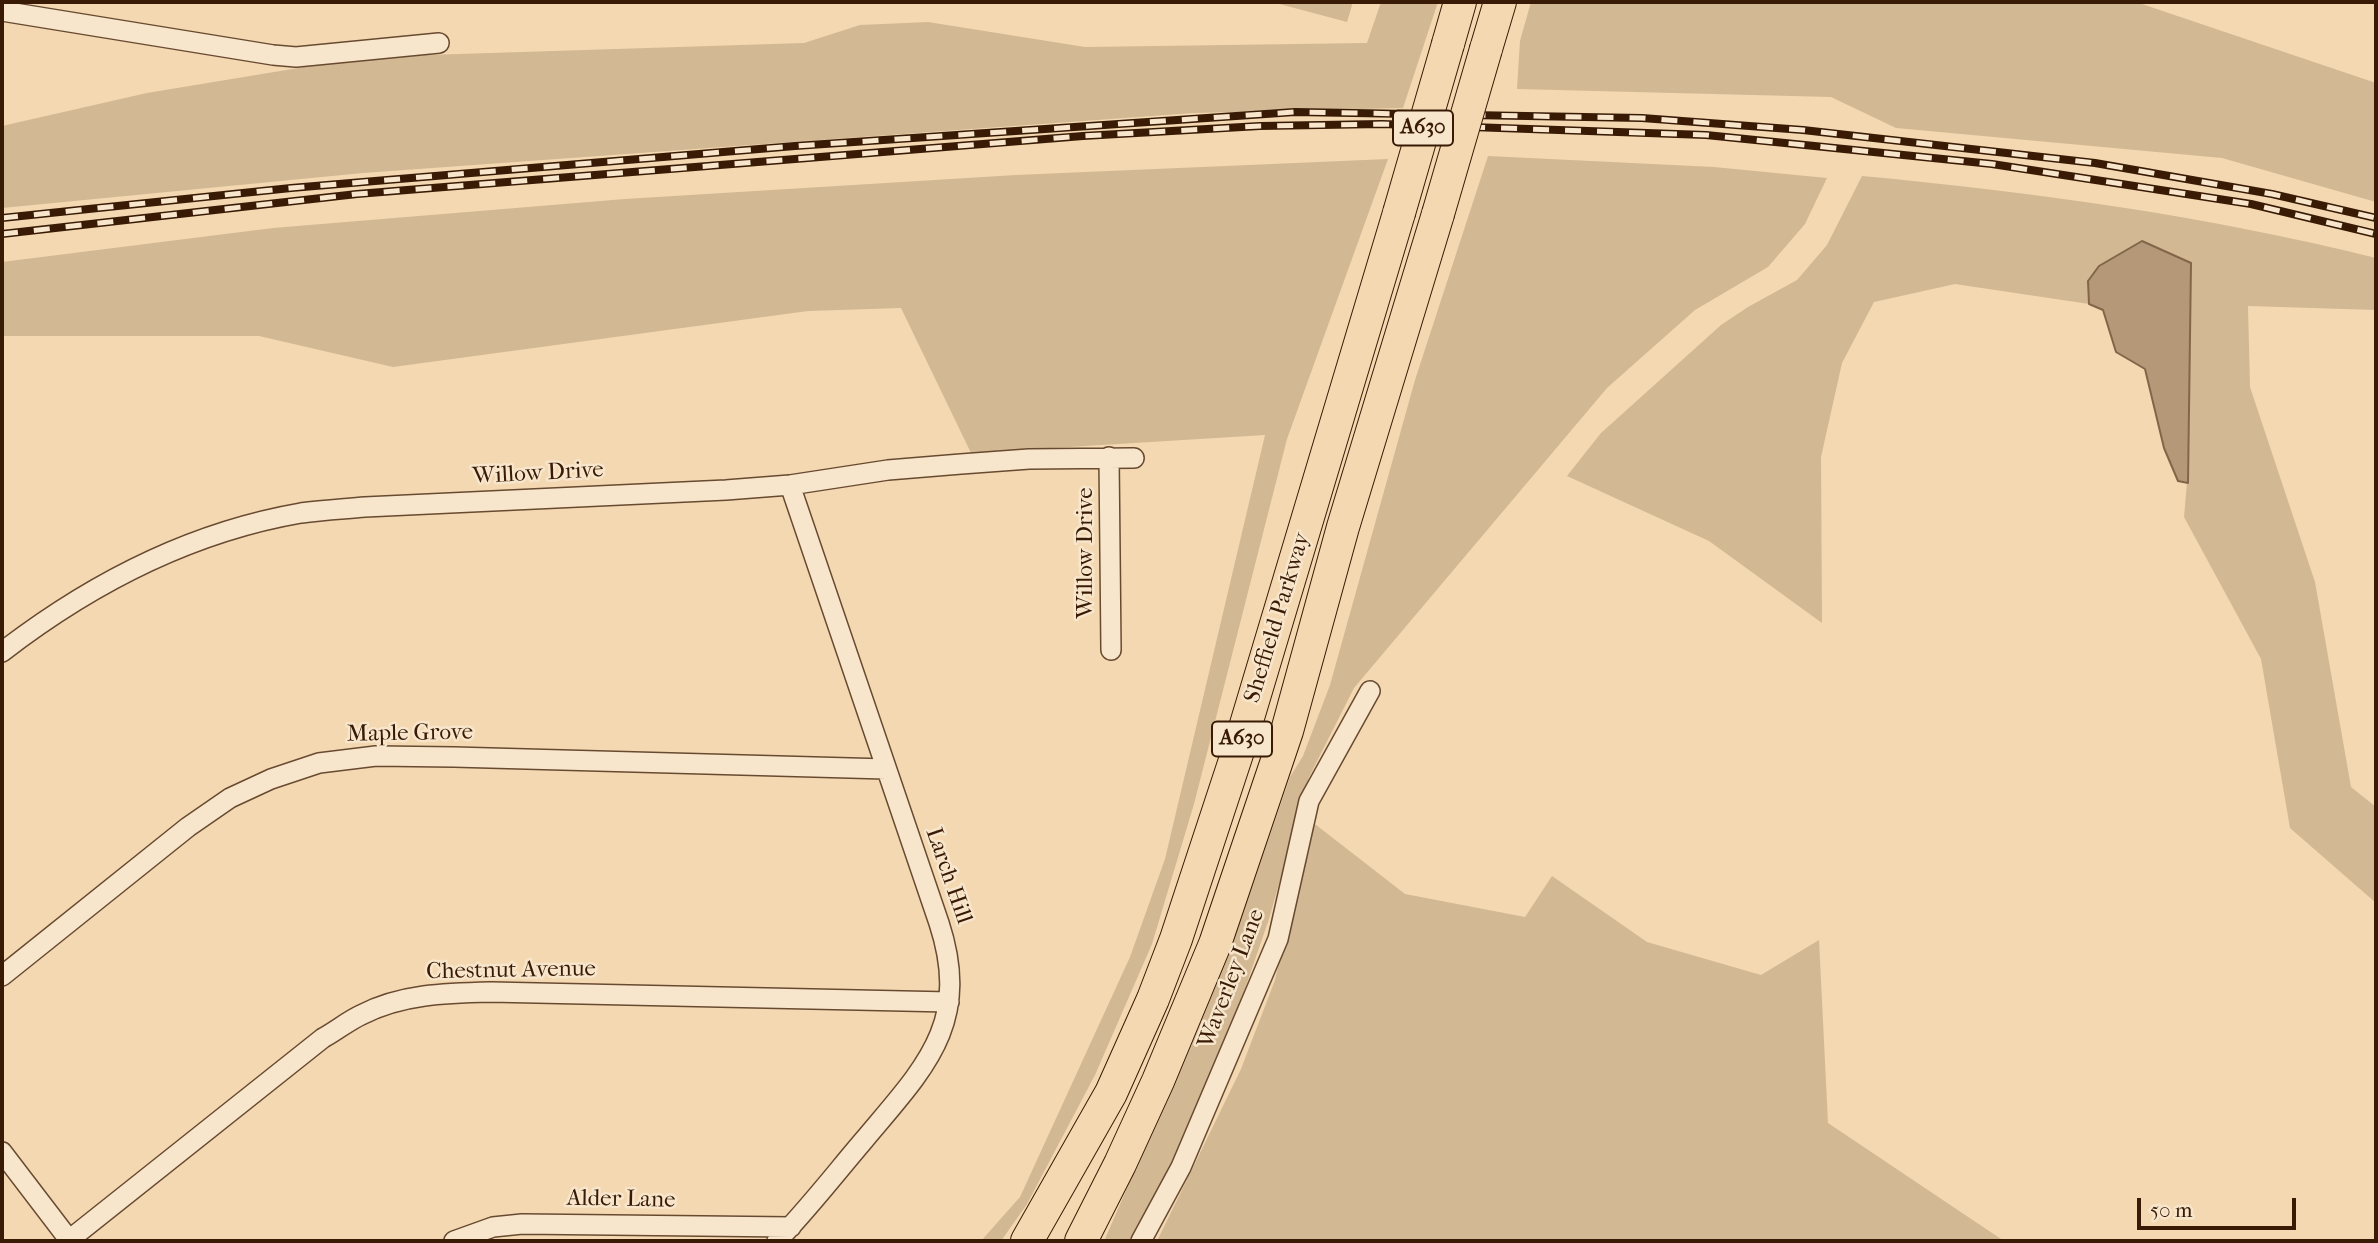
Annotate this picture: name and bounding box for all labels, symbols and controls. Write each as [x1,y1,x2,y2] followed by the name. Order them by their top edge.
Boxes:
[1393,110,1453,146] road number: A630
[472,457,604,491] street label: Willow Drive
[1072,487,1100,619] street label: Willow Drive
[1239,530,1317,706] street label: Sheffield Parkway
[347,719,473,749] street label: Maple Grove
[1212,722,1272,756] road number: A630
[919,824,977,928] street label: Larch Hill
[1193,905,1271,1053] street label: Waverley Lane
[426,956,596,986] street label: Chestnut Avenue
[2140,1184,2299,1228] scale bar
[566,1185,676,1215] street label: Alder Lane
[2150,1198,2193,1222] text: 50 m

